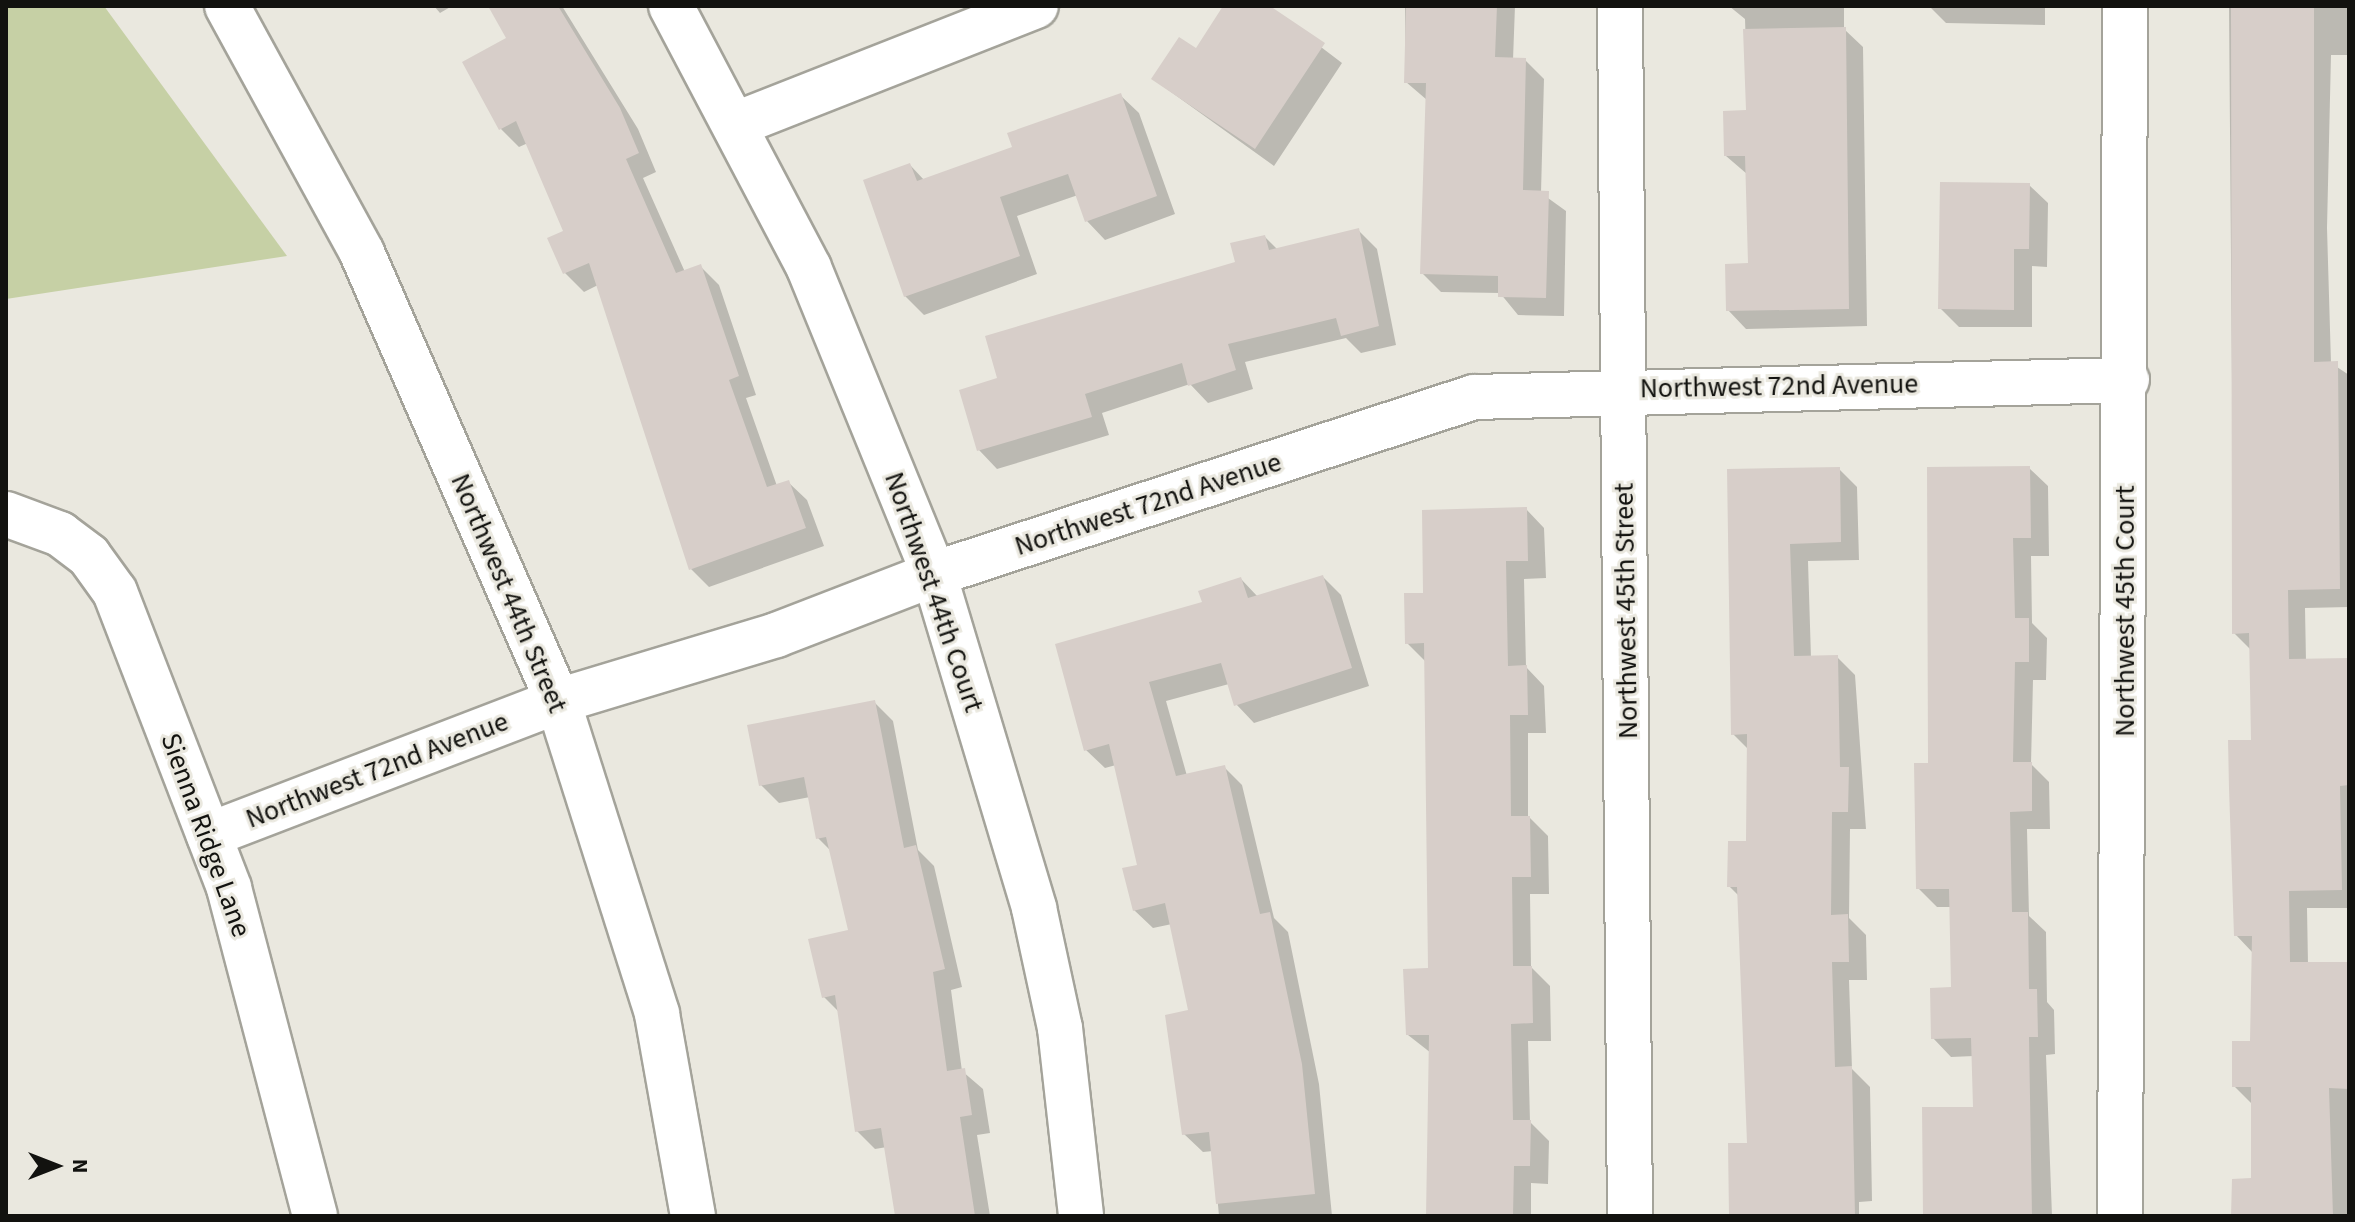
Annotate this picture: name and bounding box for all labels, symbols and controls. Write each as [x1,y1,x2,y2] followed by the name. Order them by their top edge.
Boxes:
[1640,367,1918,405] street label: Northwest 72nd Avenue
[1010,445,1286,563] street label: Northwest 72nd Avenue
[877,468,991,716] street label: Northwest 44th Court
[443,469,575,717] street label: Northwest 44th Street
[1607,483,1645,739] street label: Northwest 45th Street
[2108,485,2142,737] street label: Northwest 45th Court
[241,704,513,836] street label: Northwest 72nd Avenue
[154,728,258,942] street label: Sienna Ridge Lane
[16,1126,96,1206] north arrow
[64,1159,96,1173] text: N

